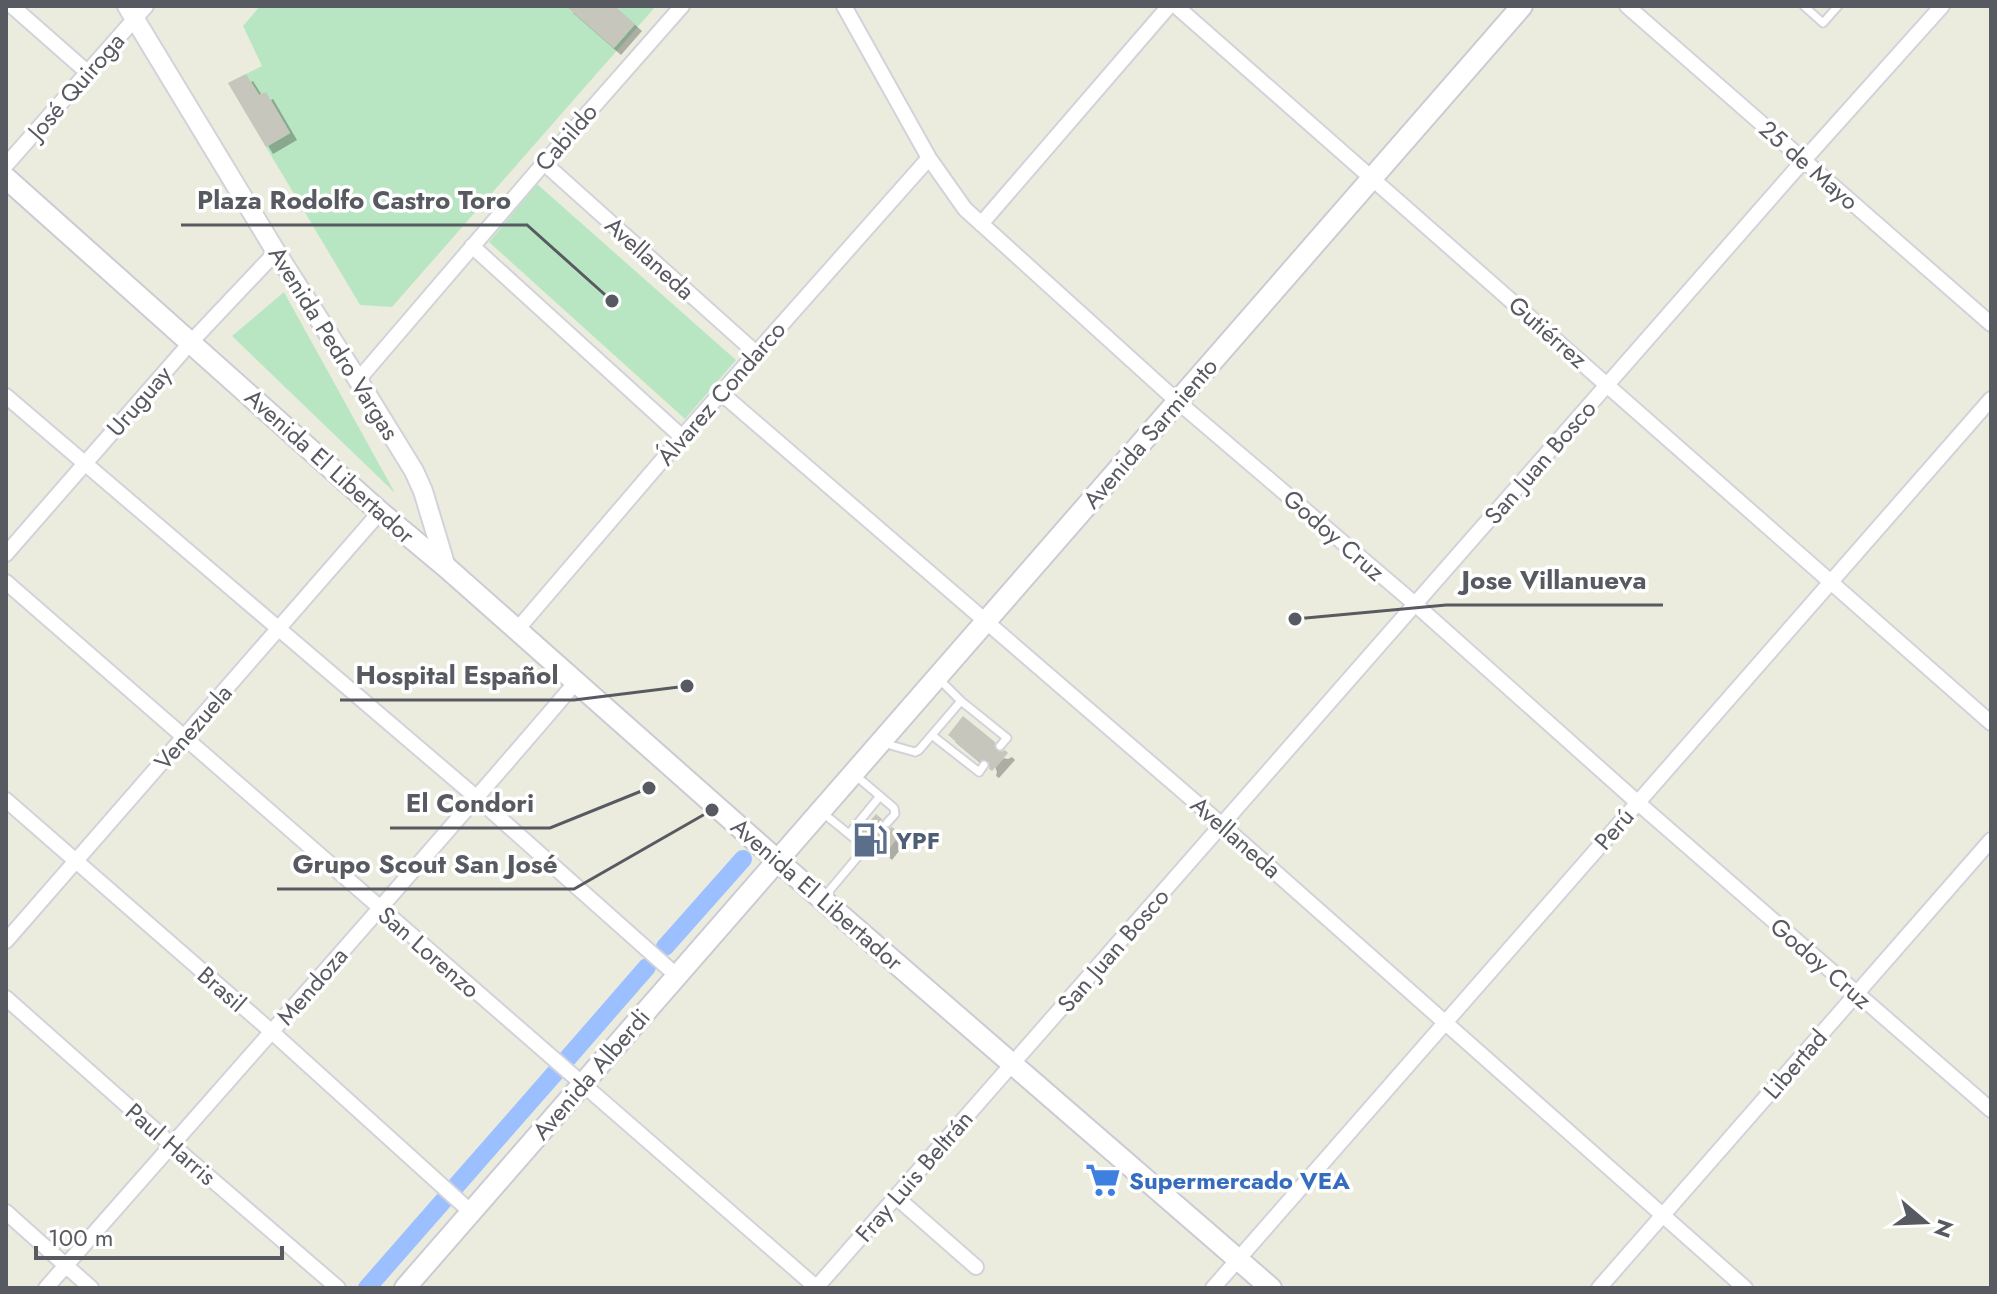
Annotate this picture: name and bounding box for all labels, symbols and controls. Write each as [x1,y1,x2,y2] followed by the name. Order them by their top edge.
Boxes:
[17,25,133,150] street label: José Quiroga
[526,95,606,179] street label: Cabildo
[1752,112,1866,218] street label: 25 de Mayo
[181,175,527,225] callout: Plaza Rodolfo Castro Toro
[197,181,511,219] text: Plaza Rodolfo Castro Toro
[597,208,703,308] street label: Avellaneda
[260,239,408,447] street label: Avenida Pedro Vargas
[1501,288,1595,376] street label: Gutiérrez
[648,313,794,473] street label: Álvarez Condarco
[1074,350,1226,516] street label: Avenida Sarmiento
[98,357,180,444] street label: Uruguay
[237,380,423,552] street label: Avenida El Libertador
[1476,392,1604,532] street label: San Juan Bosco
[1276,481,1392,589] street label: Godoy Cruz
[1446,555,1663,605] callout: Jose Villanueva
[1457,561,1646,599] text: Jose Villanueva
[340,650,574,700] callout: Hospital Español
[356,656,558,694] text: Hospital Español
[146,676,240,778] street label: Venezuela
[390,778,550,828] callout: El Condori
[406,784,534,822] text: El Condori
[1183,788,1289,886] street label: Avellaneda
[1586,800,1642,858] street label: Perú
[723,809,911,979] street label: Avenida El Libertador
[851,821,889,859] fuel station icon: YPF
[895,823,940,858] place label: YPF
[277,839,574,889] callout: Grupo Scout San José
[292,845,558,883] text: Grupo Scout San José
[1049,880,1177,1020] street label: San Juan Bosco
[370,898,488,1006] street label: San Lorenzo
[1763,909,1879,1017] street label: Godoy Cruz
[268,939,356,1033] street label: Mendoza
[190,958,254,1020] street label: Brasil
[524,1001,658,1147] street label: Avenida Alberdi
[1755,1021,1835,1107] street label: Libertad
[118,1095,224,1193] street label: Paul Harris
[847,1102,981,1250] street label: Fray Luis Beltrán
[1084,1161,1122,1199] supermarket icon: Supermercado VEA
[1129,1163,1350,1198] place label: Supermercado VEA
[1885,1182,1965,1262] north arrow
[36,1210,282,1260] scale bar
[1926,1215,1962,1242] text: N
[48,1220,114,1255] text: 100 m

